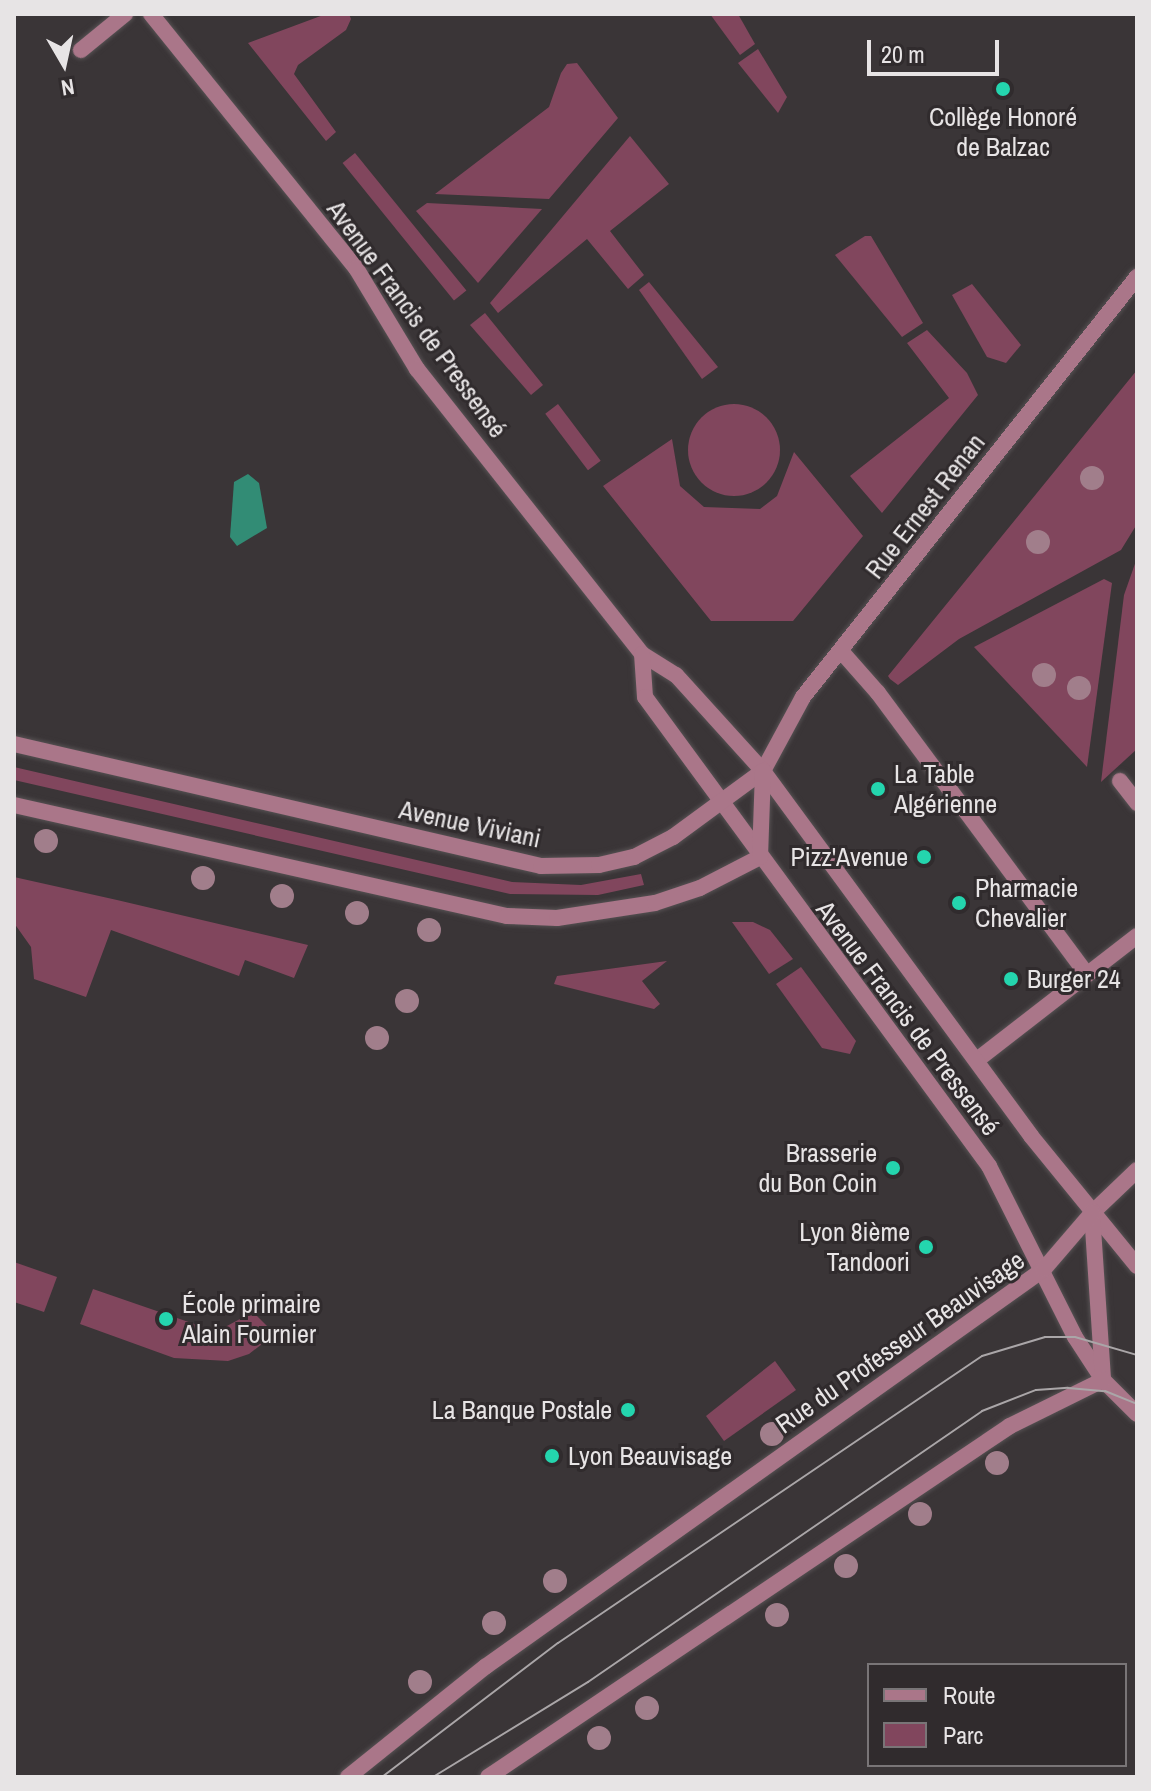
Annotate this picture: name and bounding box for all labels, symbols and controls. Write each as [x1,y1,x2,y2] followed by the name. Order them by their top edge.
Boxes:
[24,24,104,104] north arrow
[871,24,1003,74] scale bar
[881,38,925,70] text: 20 m
[59,72,77,104] text: N
[994,80,1012,98] marker: Collège Honoré de Balzac
[929,101,1077,162] place label: Collège Honoré de Balzac
[321,194,513,444] street label: Avenue Francis de Pressensé
[859,427,991,585] street label: Rue Ernest Renan
[894,758,997,820] place label: La Table Algérienne
[869,780,887,798] marker: La Table Algérienne
[396,794,544,854] street label: Avenue Viviani
[791,841,908,873] place label: Pizz'Avenue
[915,848,933,866] marker: Pizz'Avenue
[975,872,1078,934] place label: Pharmacie Chevalier
[950,894,968,912] marker: Pharmacie Chevalier
[810,895,1006,1141] street label: Avenue Francis de Pressensé
[1027,963,1121,995] place label: Burger 24
[1002,970,1020,988] marker: Burger 24
[758,1137,877,1198] place label: Brasserie du Bon Coin
[884,1159,902,1177] marker: Brasserie du Bon Coin
[799,1216,910,1278] place label: Lyon 8ième Tandoori
[917,1238,935,1256] marker: Lyon 8ième Tandoori
[770,1244,1030,1440] street label: Rue du Professeur Beauvisage
[182,1288,321,1350] place label: École primaire Alain Fournier
[157,1310,175,1328] marker: École primaire Alain Fournier
[432,1394,612,1426] place label: La Banque Postale
[619,1401,637,1419] marker: La Banque Postale
[568,1440,732,1472] place label: Lyon Beauvisage
[543,1447,561,1465] marker: Lyon Beauvisage
[867,1663,1127,1767] legend
[943,1679,996,1711] text: Route
[943,1719,983,1751] text: Parc

